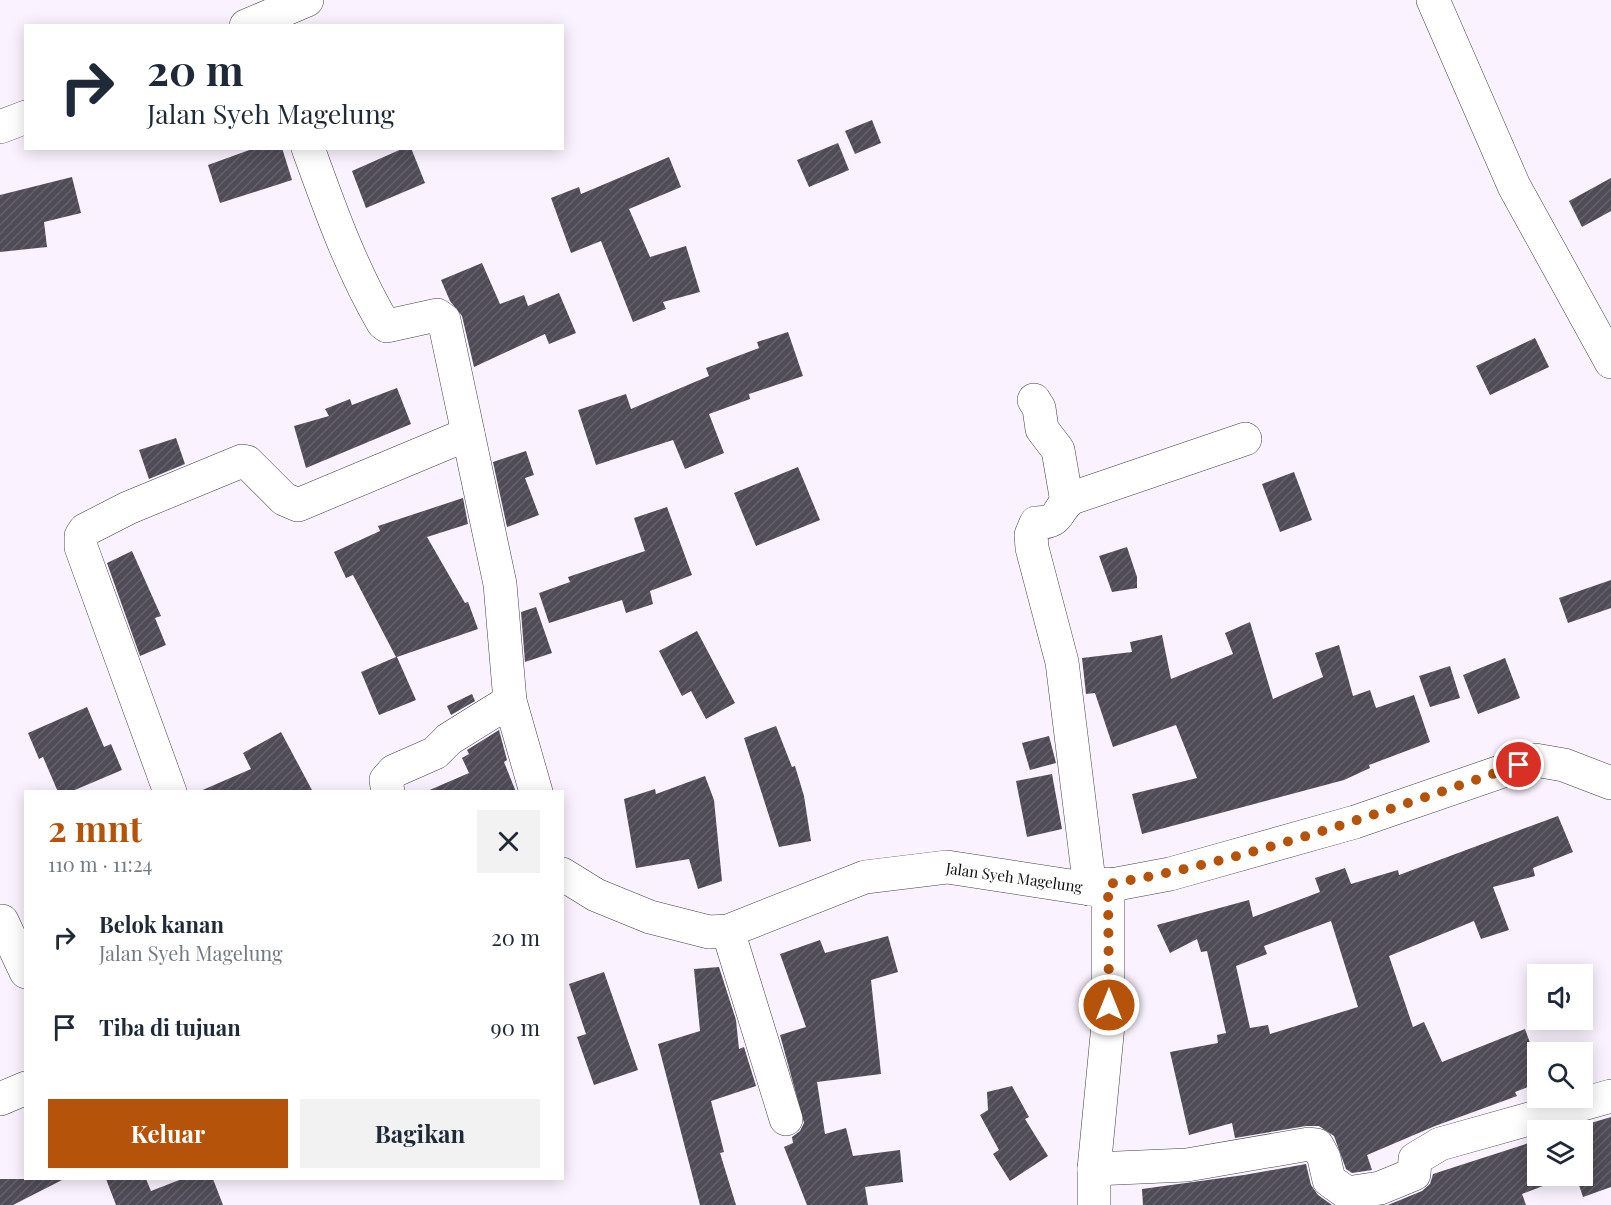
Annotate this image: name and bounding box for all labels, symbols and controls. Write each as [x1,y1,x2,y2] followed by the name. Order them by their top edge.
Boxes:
[147,41,244,97] text: 20 m
[48,48,126,126] icon: right
[147,95,395,131] text: Jalan Syeh Magelung
[1493,739,1544,790] pin
[1502,748,1535,781] icon: arrive
[48,803,142,851] text: 2 mnt
[477,810,540,873] button: close
[48,850,152,877] text: 110 m · 11:24
[944,857,1084,897] street label: Jalan Syeh Magelung
[99,909,224,939] text: Belok kanan
[48,921,81,954] icon: right
[491,922,540,952] text: 20 m
[99,939,283,966] text: Jalan Syeh Magelung
[1527,964,1593,1186] map controls
[1527,964,1593,1030] button: sound
[1077,973,1141,1037] position arrow
[48,1011,81,1044] icon: arrive
[99,1012,241,1042] text: Tiba di tujuan
[491,1012,540,1042] text: 90 m
[1527,1042,1593,1108] button: search
[48,1099,288,1168] button: Keluar
[300,1099,540,1168] button: Bagikan
[1527,1120,1593,1186] button: layers

